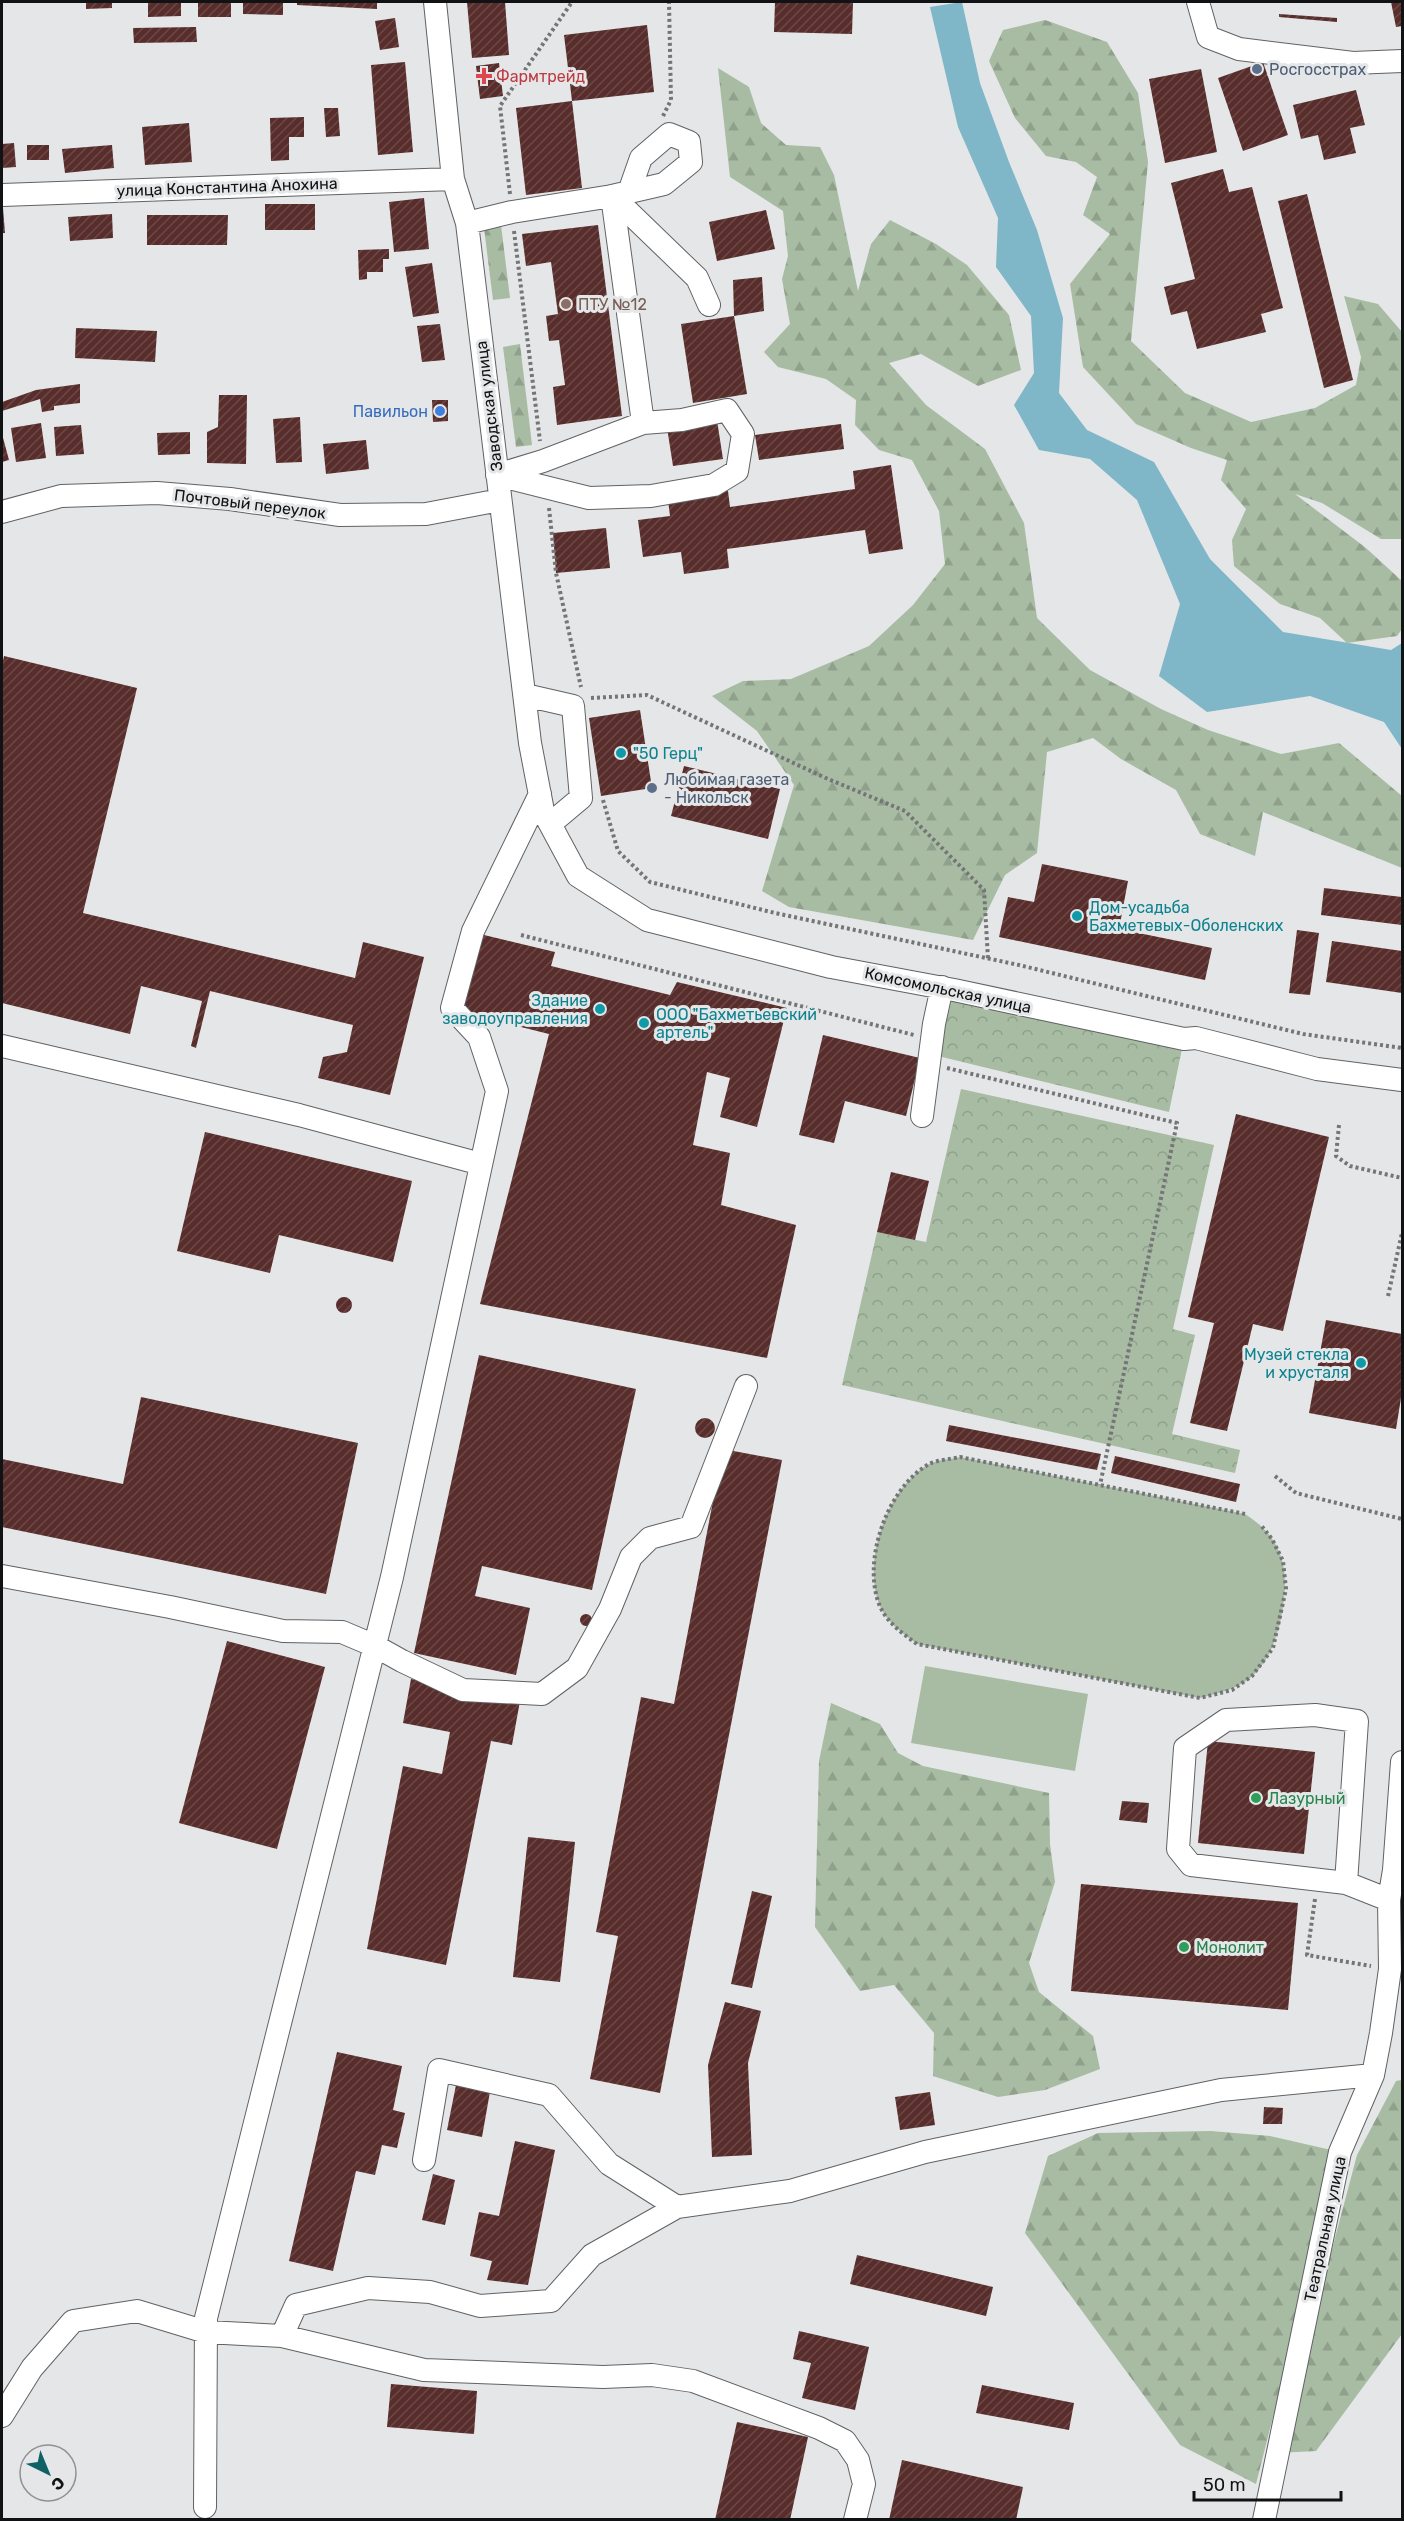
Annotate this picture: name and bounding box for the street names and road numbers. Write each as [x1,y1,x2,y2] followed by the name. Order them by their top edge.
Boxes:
[116,174,338,200] street label: улица Константина Анохина
[472,340,506,472] street label: Заводская улица
[173,485,327,523] street label: Почтовый переулок
[863,963,1033,1017] street label: Комсомольская улица
[1300,2155,1350,2303] street label: Театральная улица

